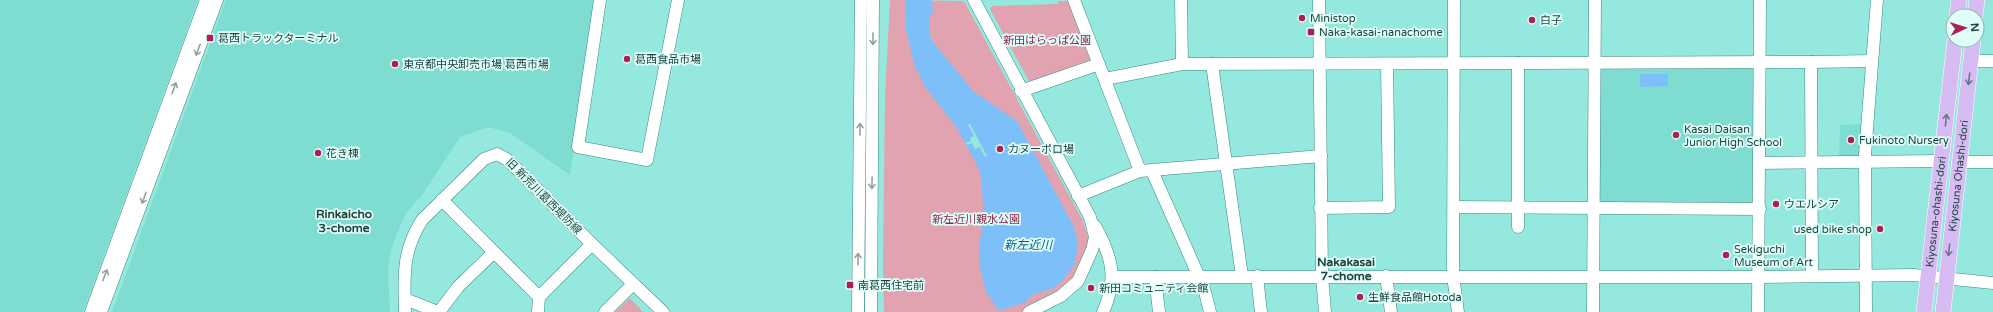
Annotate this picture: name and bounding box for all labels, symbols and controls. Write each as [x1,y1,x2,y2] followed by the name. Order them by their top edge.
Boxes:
[1945,8,1985,48] north arrow
[1310,12,1356,25] place label: Ministop
[1297,13,1307,23] marker: Ministop
[1540,14,1562,27] place label: 白子
[1527,15,1537,25] marker: 白子
[1968,22,1981,32] text: N
[1319,26,1443,39] place label: Naka-kasai-nanachome
[1306,27,1316,37] marker: Naka-kasai-nanachome
[218,32,339,45] place label: 葛西トラックターミナル
[869,32,877,45] one-way arrow
[205,33,215,43] marker: 葛西トラックターミナル
[1003,34,1091,47] park label: 新田はらっぱ公園
[194,43,202,55] one-way arrow
[635,53,701,66] place label: 葛西食品市場
[622,54,632,64] marker: 葛西食品市場
[403,58,549,71] place label: 東京都中央卸売市場 葛西市場
[390,59,400,69] marker: 東京都中央卸売市場 葛西市場
[1965,72,1973,85] one-way arrow
[171,81,178,94] one-way arrow
[1942,114,1950,127] one-way arrow
[1946,119,1971,232] street label: Kiyosuna Ohashi-dori
[856,123,863,136] one-way arrow
[1684,123,1782,149] place label: Kasai Daisan Junior High School
[1671,130,1681,140] marker: Kasai Daisan Junior High School
[1859,134,1949,147] place label: Fukinoto Nursery
[1846,135,1856,145] marker: Fukinoto Nursery
[1008,143,1074,156] place label: カヌーポロ場
[995,144,1005,154] marker: カヌーポロ場
[326,147,359,160] place label: 花き棟
[313,148,323,158] marker: 花き棟
[503,156,584,237] street label: 旧 新荒川葛西堤防線
[1923,156,1949,268] street label: Kiyosuna-ohashi-dori
[868,176,876,189] one-way arrow
[139,192,147,204] one-way arrow
[1784,198,1839,211] place label: ウエルシア
[1771,199,1781,209] marker: ウエルシア
[316,207,372,235] district label: Rinkaicho 3-chome
[932,213,1020,226] park label: 新左近川親水公園
[1794,223,1872,236] place label: used bike shop
[1875,224,1885,234] marker: used bike shop
[1004,238,1054,252] water label: 新左近川
[1734,243,1813,269] place label: Sekiguchi Museum of Art
[1945,243,1953,256] one-way arrow
[1721,250,1731,260] marker: Sekiguchi Museum of Art
[854,253,862,266] one-way arrow
[1317,255,1375,283] district label: Nakakasai 7-chome
[101,270,109,282] one-way arrow
[858,279,924,292] place label: 南葛西住宅前
[845,280,855,290] marker: 南葛西住宅前
[1099,282,1208,295] place label: 新田コミュニティ会館
[1086,283,1096,293] marker: 新田コミュニティ会館
[1368,291,1462,304] place label: 生鮮食品館Hotoda
[1355,292,1365,302] marker: 生鮮食品館Hotoda

